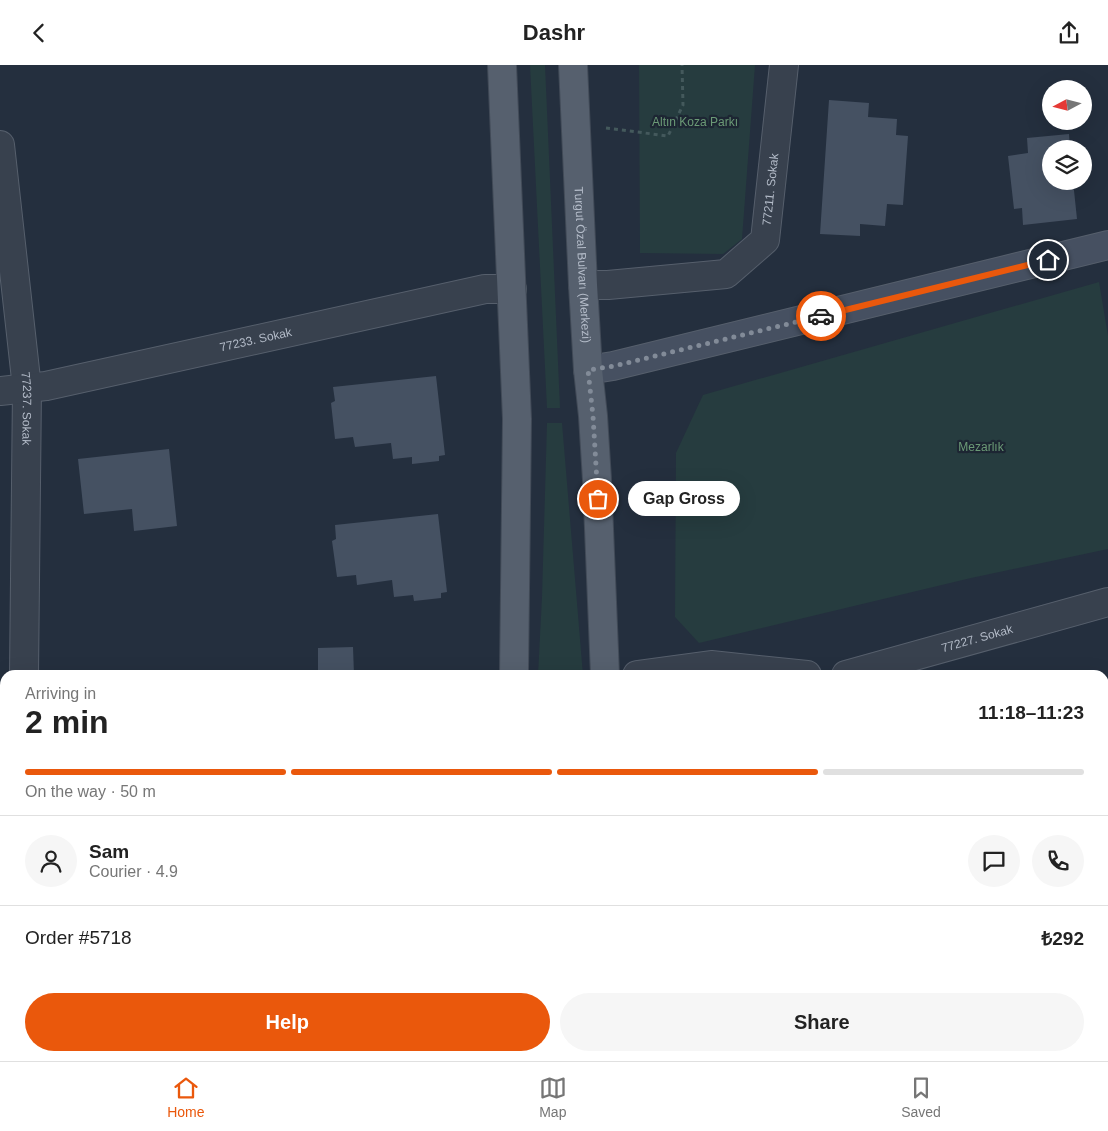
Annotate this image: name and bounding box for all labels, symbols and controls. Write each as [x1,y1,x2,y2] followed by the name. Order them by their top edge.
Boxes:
[25,19,53,47] icon: back
[1055,19,1083,47] icon: share
[523,20,585,45] text: Dashr
[1042,80,1092,130] north arrow
[1042,80,1092,190] map controls
[652,115,738,129] park label: Altın Koza Parkı
[1042,140,1092,190] button: layers
[760,152,781,226] street label: 77211. Sokak
[572,186,593,343] street label: Turgut Özal Bulvarı (Merkezi)
[1027,239,1069,281] pin
[1034,246,1062,274] icon: home
[796,291,846,341] courier
[807,302,835,330] icon: car
[218,325,294,354] street label: 77233. Sokak
[18,371,34,446] street label: 77237. Sokak
[958,440,1005,454] park label: Mezarlık
[577,478,619,520] pin
[628,481,740,517] callout: Gap Gross
[584,485,612,513] icon: bag
[643,490,725,507] text: Gap Gross
[940,622,1015,655] street label: 77227. Sokak
[25,685,96,702] text: Arriving in
[978,702,1084,723] text: 11:18–11:23
[25,704,109,740] text: 2 min
[25,783,156,800] text: On the way · 50 m
[25,835,77,887] button: person
[968,835,1020,887] button: chat
[1032,835,1084,887] button: phone
[89,841,129,862] text: Sam
[89,863,178,880] text: Courier · 4.9
[25,927,132,948] text: Order #5718
[1041,928,1084,949] text: ₺292
[25,993,550,1051] button: Help
[560,993,1084,1051] button: Share
[167,1074,205,1120] tab: Home
[539,1074,567,1120] tab: Map
[901,1074,941,1120] tab: Saved

